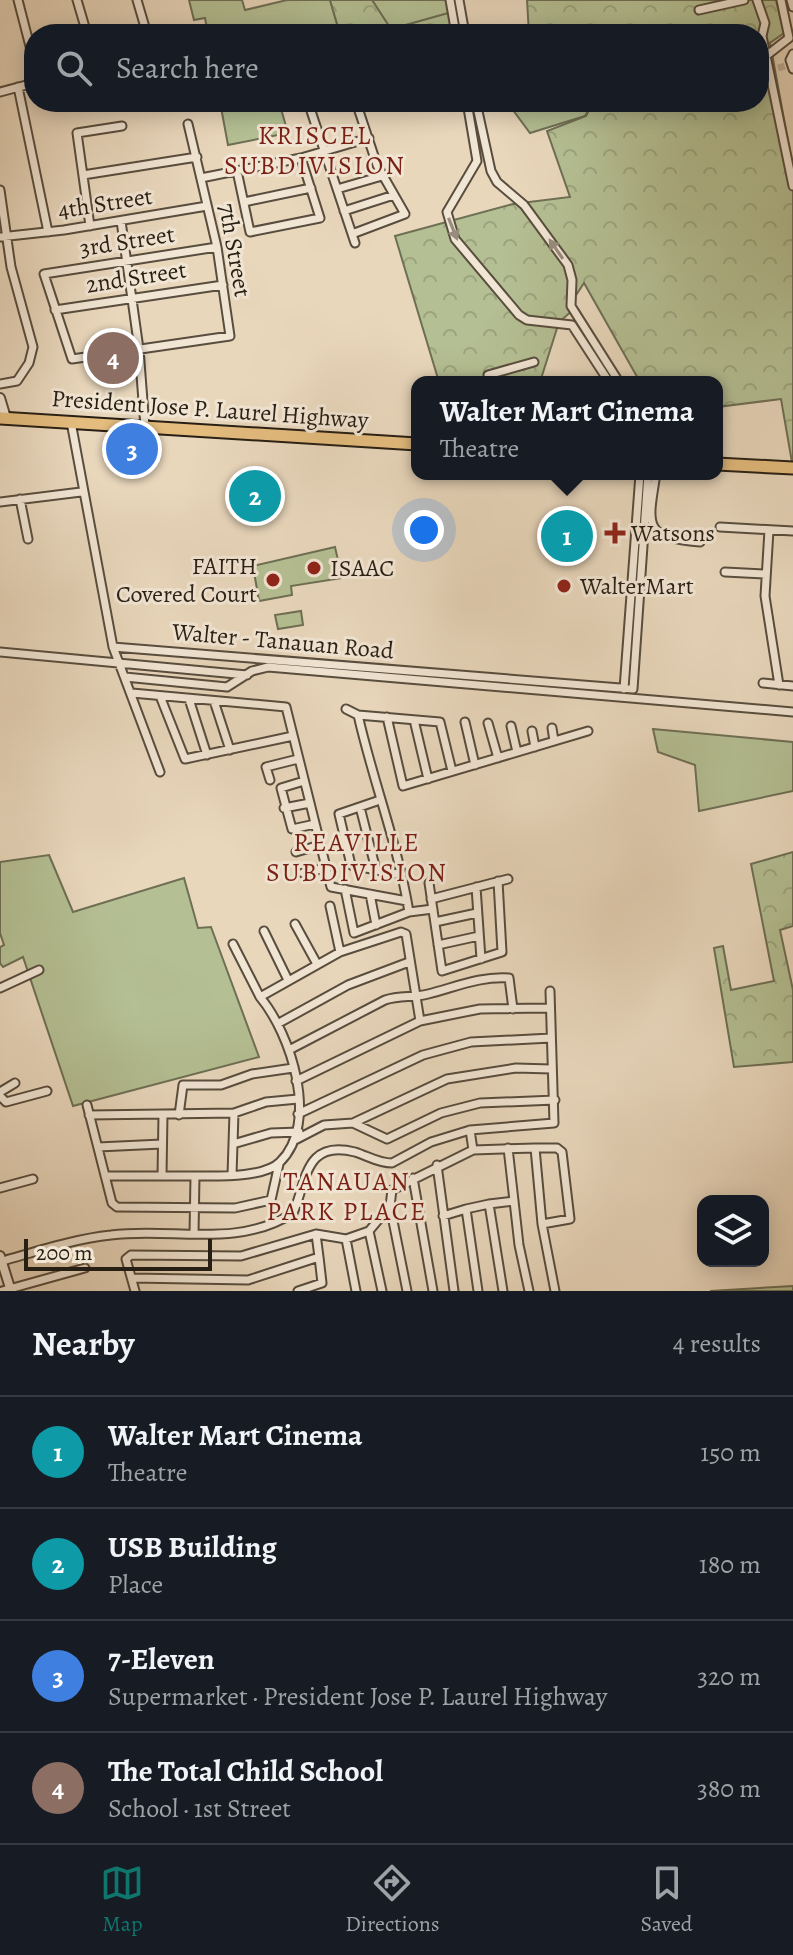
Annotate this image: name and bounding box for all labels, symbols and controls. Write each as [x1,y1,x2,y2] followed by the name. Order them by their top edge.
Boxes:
[24,24,769,112] search box
[52,46,96,90] icon: search
[116,48,259,88] text: Search here
[224,118,406,183] district label: KRISCEL SUBDIVISION
[55,180,155,226] street label: 4th Street
[211,201,259,299] street label: 7th Street
[447,217,460,241] one-way arrow
[77,218,177,264] street label: 3rd Street
[548,238,564,260] one-way arrow
[84,253,189,301] street label: 2nd Street
[87,328,139,388] pin: 4
[411,376,723,480] popup
[50,382,370,436] street label: President Jose P. Laurel Highway
[440,391,694,431] text: Walter Mart Cinema
[106,419,158,479] pin: 3
[440,431,519,466] text: Theatre
[229,466,281,526] pin: 2
[541,506,593,566] pin: 1
[404,510,444,550] your location
[630,517,715,549] place label: Watsons
[606,524,624,542] marker: Watsons
[116,550,257,610] place label: FAITH Covered Court
[330,552,394,584] place label: ISAAC
[305,559,323,577] marker: ISAAC
[579,570,694,602] place label: WalterMart
[264,571,282,589] marker: FAITH Covered Court
[555,577,573,595] marker: WalterMart
[170,615,395,667] street label: Walter - Tanauan Road
[266,825,448,890] district label: REAVILLE SUBDIVISION
[267,1164,427,1229] district label: TANAUAN PARK PLACE
[697,1195,769,1267] map controls
[697,1195,769,1267] button: layers
[24,1235,212,1271] scale bar
[36,1238,93,1268] text: 200 m
[32,1320,135,1367] text: Nearby
[673,1326,761,1361] text: 4 results
[108,1415,363,1455] text: Walter Mart Cinema
[53,1435,63,1470] text: 1
[700,1435,761,1470] text: 150 m
[108,1455,187,1490] text: Theatre
[108,1527,277,1567] text: USB Building
[52,1547,64,1582] text: 2
[699,1547,761,1582] text: 180 m
[108,1567,163,1602] text: Place
[108,1639,215,1679] text: 7-Eleven
[52,1659,64,1694] text: 3
[697,1659,761,1694] text: 320 m
[108,1679,607,1714] text: Supermarket · President Jose P. Laurel Highway
[108,1751,383,1791] text: The Total Child School
[52,1771,64,1806] text: 4
[697,1771,761,1806] text: 380 m
[108,1791,291,1826] text: School · 1st Street
[100,1861,144,1939] tab: Map
[345,1861,440,1939] tab: Directions
[640,1861,693,1939] tab: Saved

